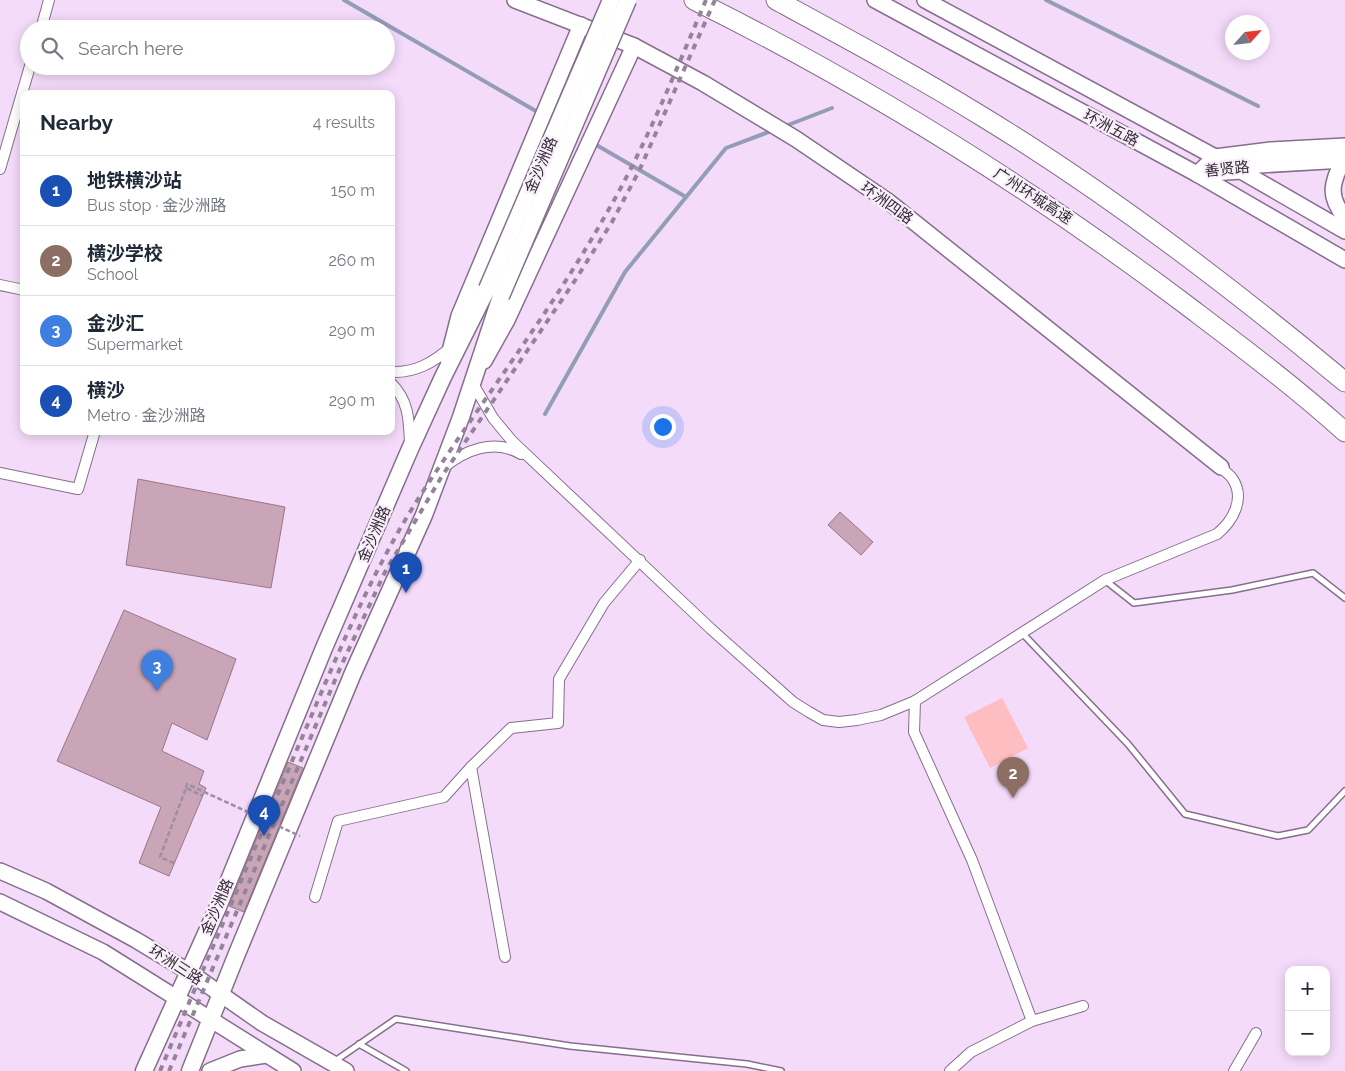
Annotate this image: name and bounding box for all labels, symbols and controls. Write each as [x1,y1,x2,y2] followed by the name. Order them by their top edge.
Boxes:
[1225,15,1270,60] north arrow
[20,20,395,75] search box
[38,34,66,62] icon: search
[78,37,184,59] text: Search here
[1080,106,1142,150] street label: 环洲五路
[40,110,113,135] text: Nearby
[313,113,375,132] text: 4 results
[521,134,561,196] street label: 金沙洲路
[1204,158,1250,180] street label: 善贤路
[990,164,1076,228] street label: 广州环城高速
[87,169,182,191] text: 地铁横沙站
[857,178,917,228] street label: 环洲四路
[52,181,60,200] text: 1
[331,181,375,200] text: 150 m
[87,196,227,215] text: Bus stop · 金沙洲路
[87,242,163,264] text: 横沙学校
[51,251,61,270] text: 2
[328,251,375,270] text: 260 m
[87,265,138,284] text: School
[87,312,144,334] text: 金沙汇
[52,321,60,340] text: 3
[329,321,375,340] text: 290 m
[87,335,183,354] text: Supermarket
[87,379,125,401] text: 横沙
[51,391,61,410] text: 4
[329,391,375,410] text: 290 m
[87,406,206,425] text: Metro · 金沙洲路
[650,414,676,440] your location
[354,503,394,565] street label: 金沙洲路
[390,552,422,593] pin: 1
[141,650,173,691] pin: 3
[997,757,1029,798] pin: 2
[248,795,280,836] pin: 4
[197,876,237,938] street label: 金沙洲路
[146,941,206,989] street label: 环洲三路
[1285,966,1330,1056] map controls
[1285,966,1330,1011] button: +
[1285,1011,1330,1056] button: −

